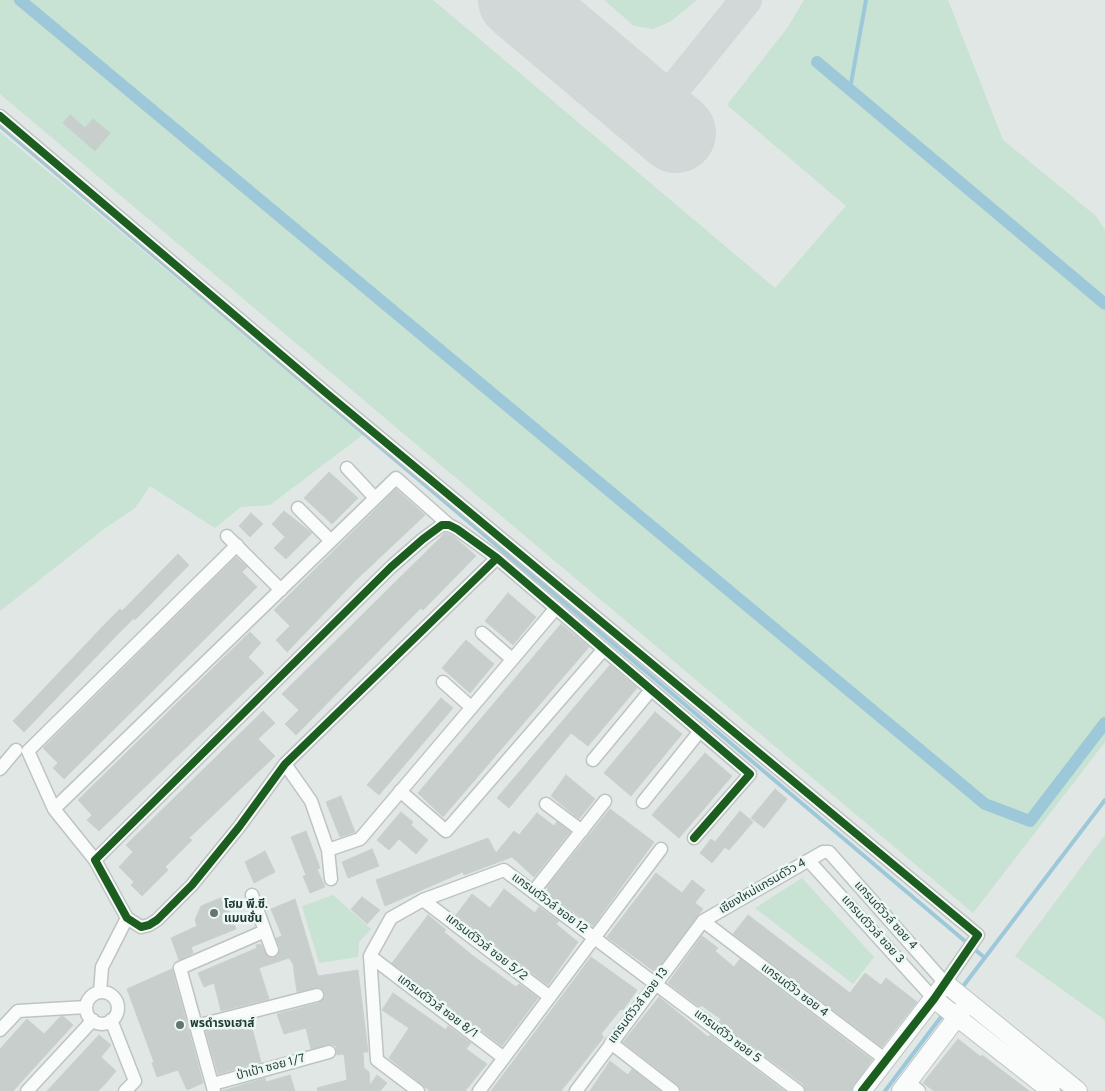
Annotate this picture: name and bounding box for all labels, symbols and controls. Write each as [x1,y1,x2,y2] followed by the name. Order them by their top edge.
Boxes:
[717,856,809,918] street label: เชียงใหม่แกรนด์วิว 4
[508,871,590,937] street label: แกรนด์วิวล์ ซอย 12
[851,879,919,953] street label: แกรนด์วิวล์ ซอย 4
[838,893,906,967] street label: แกรนด์วิวล์ ซอย 3
[224,899,268,927] place label: โฮม พี.ซี. แมนชั่น
[208,907,220,919] marker: โฮม พี.ซี. แมนชั่น
[442,911,530,985] street label: แกรนด์วิวล์ ซอย 5/2
[758,961,830,1021] street label: แกรนด์วิว ซอย 4
[606,965,672,1047] street label: แกรนด์วิวล์ ซอย 13
[394,972,480,1042] street label: แกรนด์วิวล์ ซอย 8/1
[691,1007,763,1067] street label: แกรนด์วิว ซอย 5
[190,1018,254,1032] place label: พรดำรงเฮาส์
[174,1019,186,1031] marker: พรดำรงเฮาส์
[235,1052,307,1084] street label: ป่าเป้า ซอย 1/7

